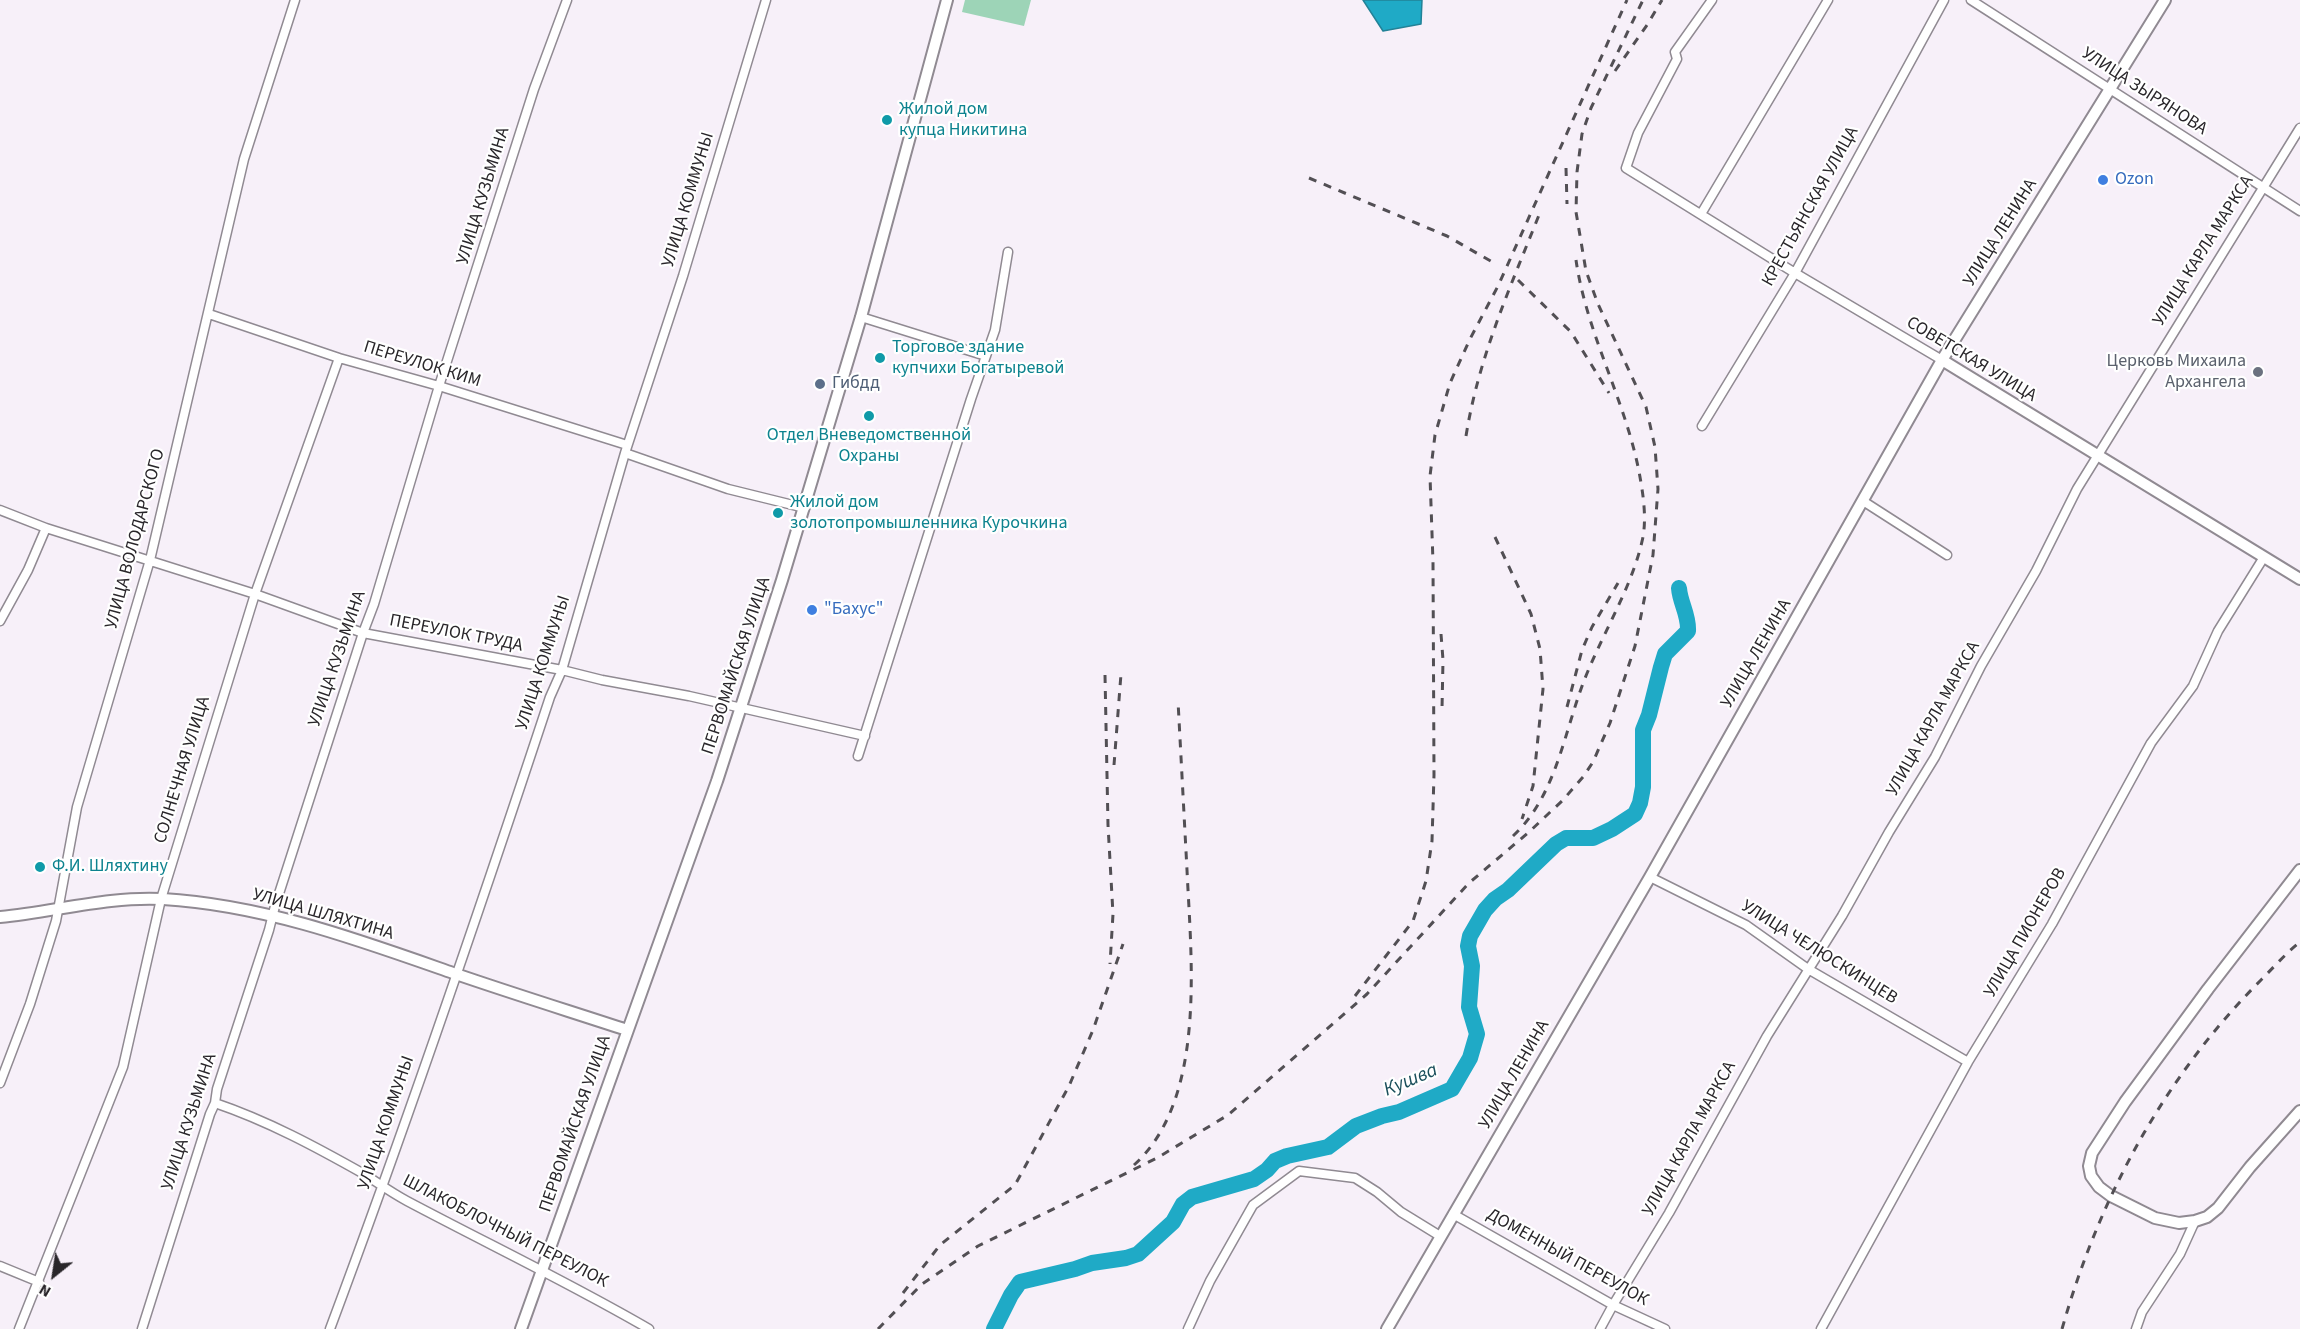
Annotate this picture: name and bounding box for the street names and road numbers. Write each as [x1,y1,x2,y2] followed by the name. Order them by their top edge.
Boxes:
[2077,43,2211,141] street label: УЛИЦА ЗЫРЯНОВА
[1758,123,1864,291] street label: КРЕСТЬЯНСКАЯ УЛИЦА
[453,125,515,267] street label: УЛИЦА КУЗЬМИНА
[658,130,720,270] street label: УЛИЦА КОММУНЫ
[2149,172,2259,330] street label: УЛИЦА КАРЛА МАРКСА
[1959,175,2043,291] street label: УЛИЦА ЛЕНИНА
[1902,313,2040,407] street label: СОВЕТСКАЯ УЛИЦА
[361,337,483,393] street label: ПЕРЕУЛОК КИМ
[102,447,170,631] street label: УЛИЦА ВОЛОДАРСКОГО
[698,574,776,758] street label: ПЕРВОМАЙСКАЯ УЛИЦА
[305,588,371,730] street label: УЛИЦА КУЗЬМИНА
[512,593,576,733] street label: УЛИЦА КОММУНЫ
[1717,596,1797,712] street label: УЛИЦА ЛЕНИНА
[388,610,524,658] street label: ПЕРЕУЛОК ТРУДА
[1883,638,1985,800] street label: УЛИЦА КАРЛА МАРКСА
[150,694,216,846] street label: СОЛНЕЧНАЯ УЛИЦА
[1980,865,2072,1001] street label: УЛИЦА ПИОНЕРОВ
[250,885,396,945] street label: УЛИЦА ШЛЯХТИНА
[1737,896,1901,1010] street label: УЛИЦА ЧЕЛЮСКИНЦЕВ
[1475,1017,1555,1133] street label: УЛИЦА ЛЕНИНА
[536,1033,616,1215] street label: ПЕРВОМАЙСКАЯ УЛИЦА
[158,1051,222,1193] street label: УЛИЦА КУЗЬМИНА
[354,1053,420,1193] street label: УЛИЦА КОММУНЫ
[1639,1058,1741,1220] street label: УЛИЦА КАРЛА МАРКСА
[399,1171,611,1293] street label: ШЛАКОБЛОЧНЫЙ ПЕРЕУЛОК
[1482,1205,1652,1311] street label: ДОМЕННЫЙ ПЕРЕУЛОК

